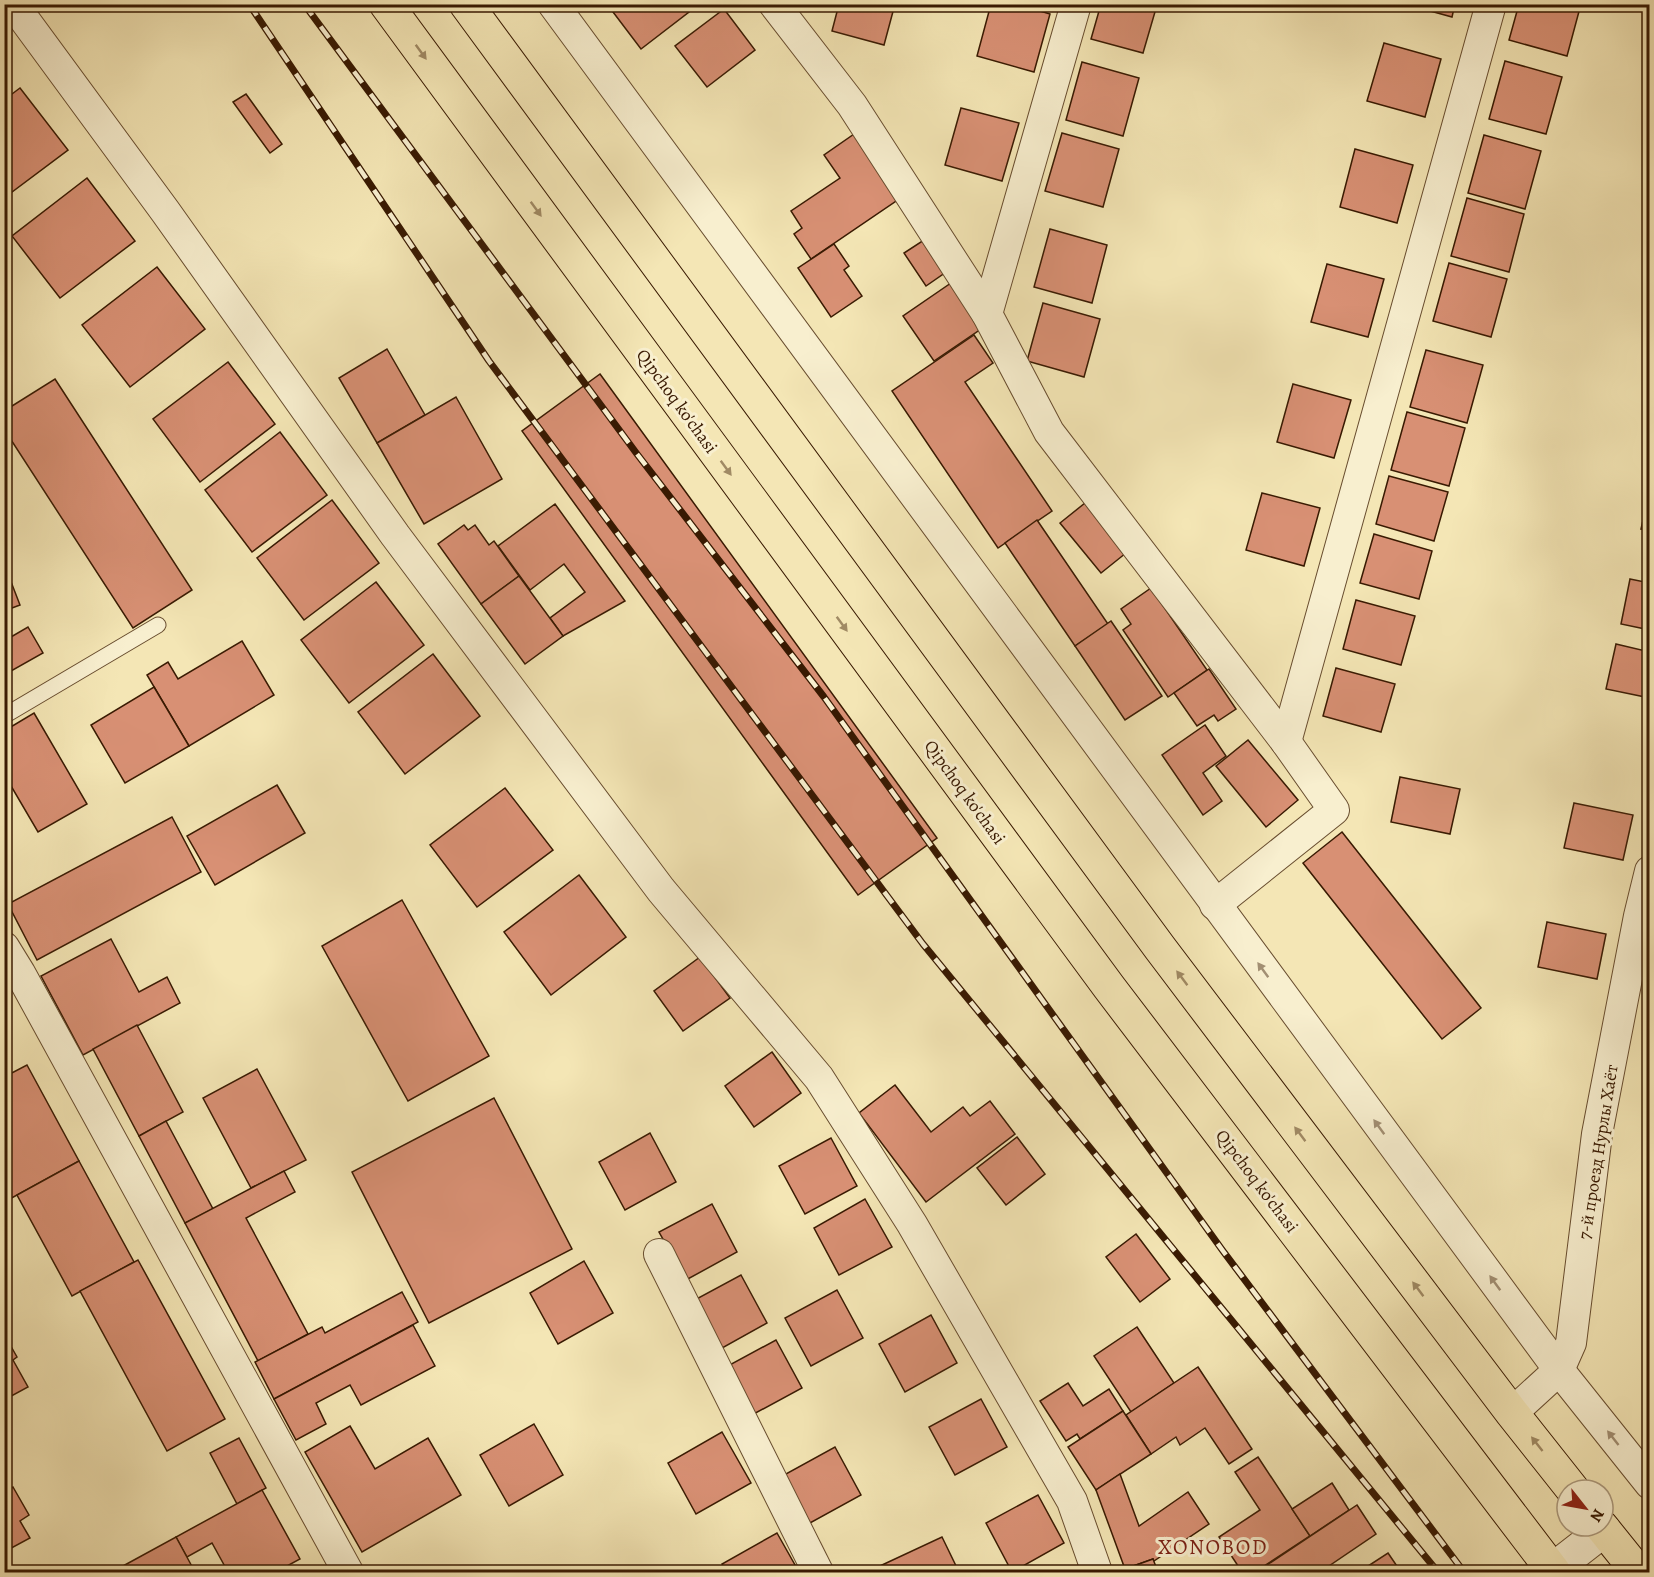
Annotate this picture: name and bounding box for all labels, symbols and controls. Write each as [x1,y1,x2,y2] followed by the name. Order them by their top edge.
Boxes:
[414,44,426,59] one-way arrow
[530,200,542,216] one-way arrow
[631,344,723,458] street label: Qipchoq ko'chasi
[720,459,732,475] one-way arrow
[836,616,848,632] one-way arrow
[919,735,1011,849] street label: Qipchoq ko'chasi
[1257,962,1269,978] one-way arrow
[1177,971,1189,986] one-way arrow
[1572,1063,1624,1241] street label: 7-й проезд Нурлы Хаёт
[1373,1119,1385,1135] one-way arrow
[1210,1124,1304,1238] street label: Qipchoq ko'chasi
[1295,1126,1307,1141] one-way arrow
[1489,1276,1501,1292] one-way arrow
[1412,1282,1424,1298] one-way arrow
[1608,1431,1620,1446] one-way arrow
[1530,1436,1543,1452] one-way arrow
[1555,1478,1615,1538] north arrow
[1584,1505,1609,1526] text: N
[1158,1533,1268,1561] district label: XONOBOD

